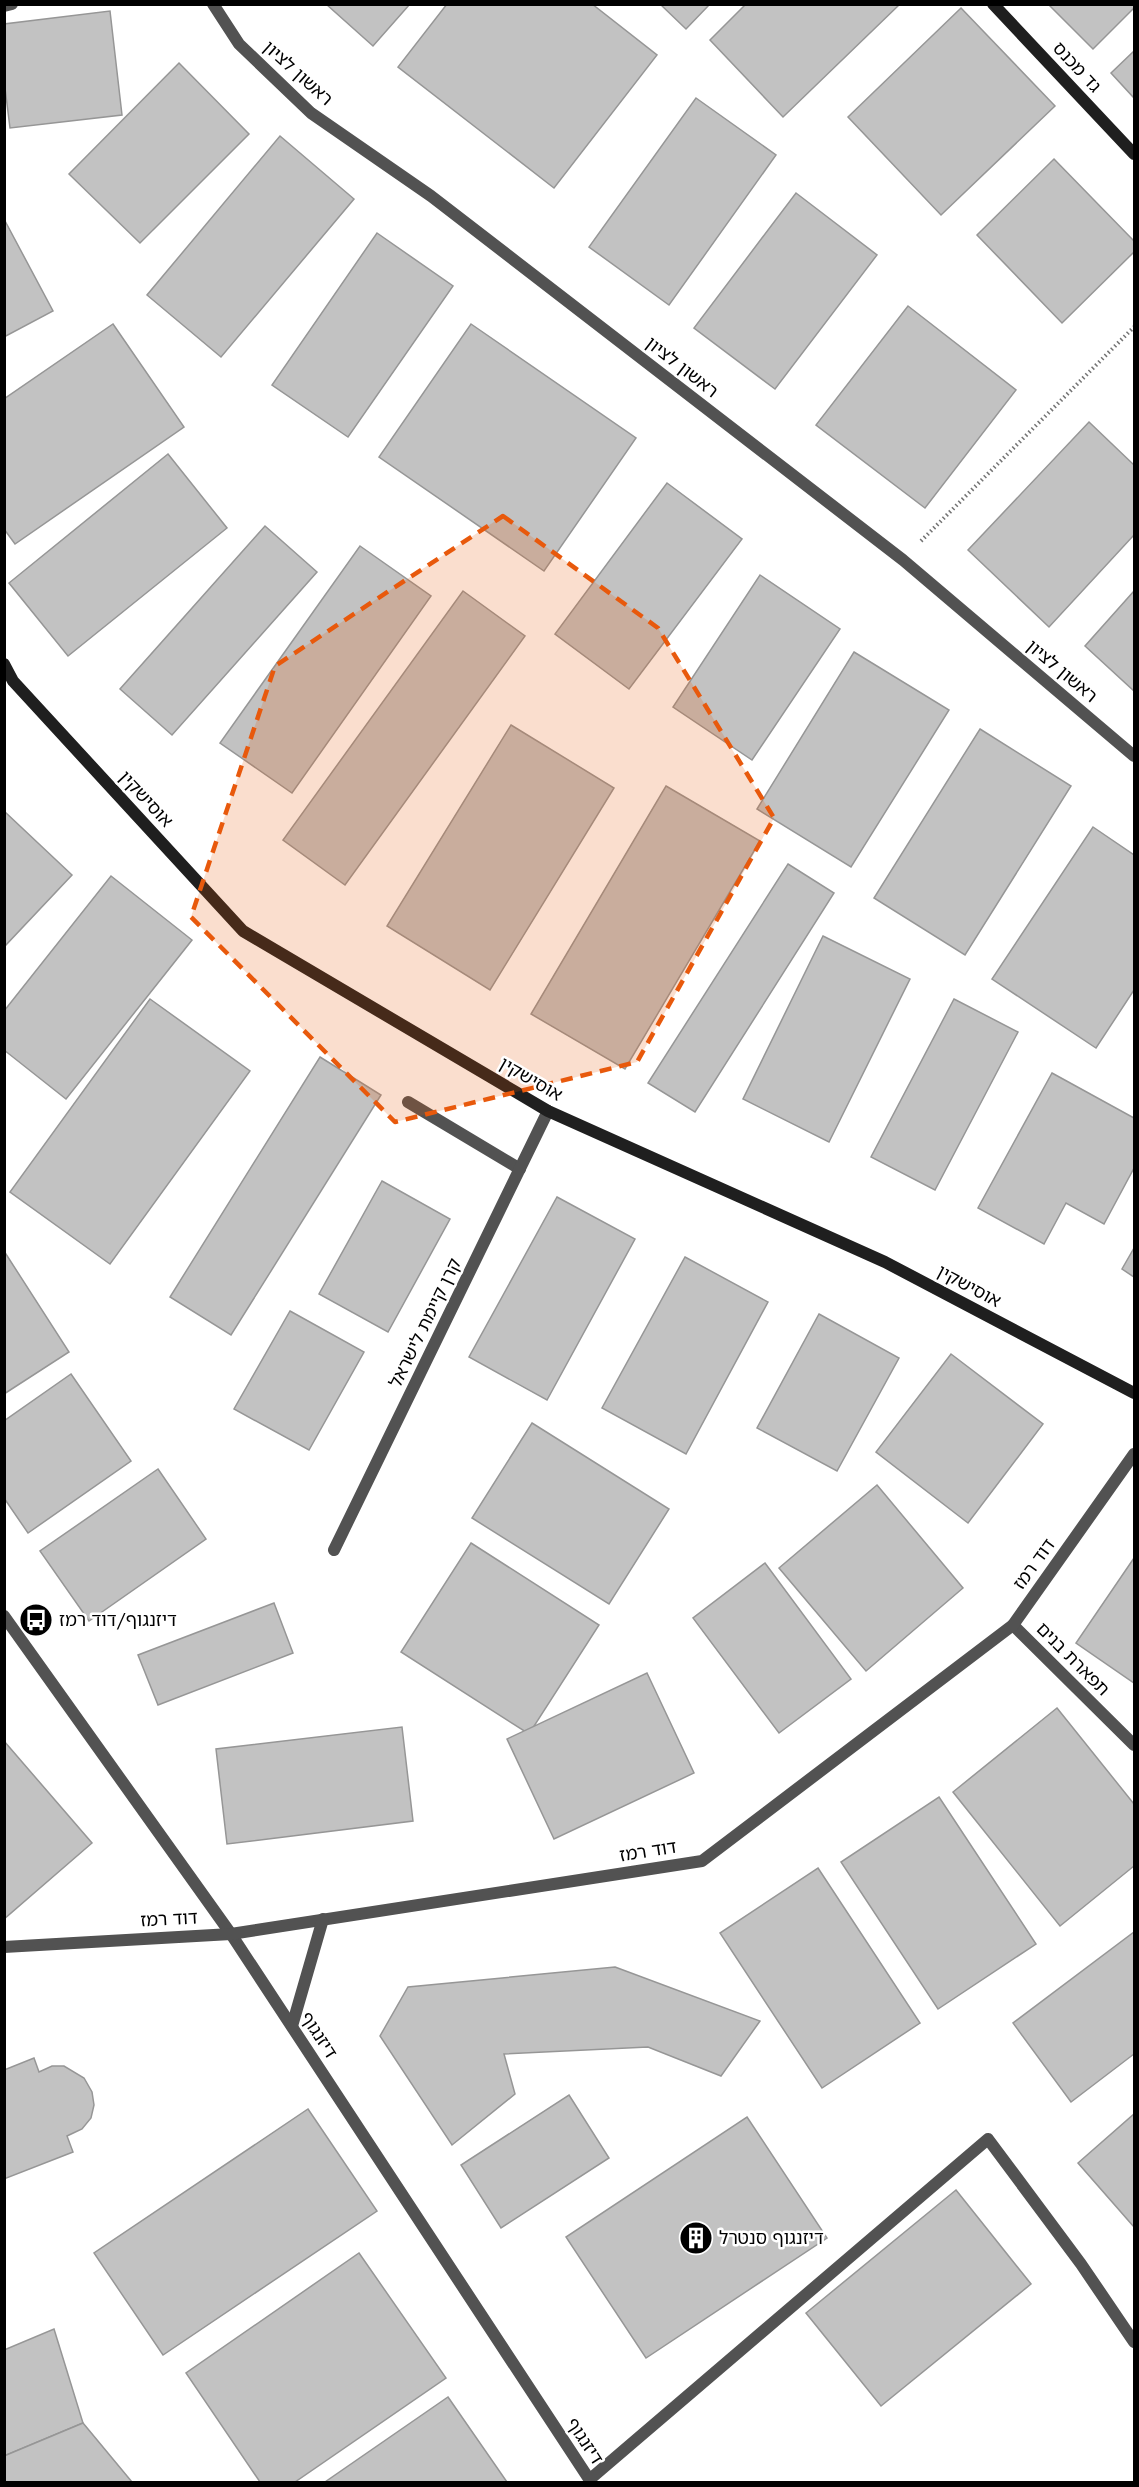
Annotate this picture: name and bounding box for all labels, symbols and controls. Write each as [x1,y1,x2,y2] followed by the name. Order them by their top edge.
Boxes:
[257,35,339,111] street label: ראשון לציון
[1047,36,1108,98] street label: גד מכנס
[640,330,724,404] street label: ראשון לציון
[1021,633,1103,709] street label: ראשון לציון
[113,765,179,833] street label: אוסישקין
[495,1050,567,1108] street label: אוסישקין
[382,1254,468,1392] street label: קרן קיימת לישראל
[932,1258,1006,1314] street label: אוסישקין
[1007,1533,1062,1595] street label: דוד רמז
[18,1602,54,1638] bus stop icon: דיזנגוף/דוד רמז
[59,1607,177,1633] place label: דיזנגוף/דוד רמז
[1030,1616,1116,1702] street label: תפארת בנים
[618,1834,679,1868] street label: דוד רמז
[140,1905,199,1933] street label: דוד רמז
[294,2006,344,2064] street label: דיזנגוף
[678,2220,714,2256] building icon: דיזנגוף סנטרל
[719,2225,824,2251] place label: דיזנגוף סנטרל
[560,2412,610,2470] street label: דיזנגוף

